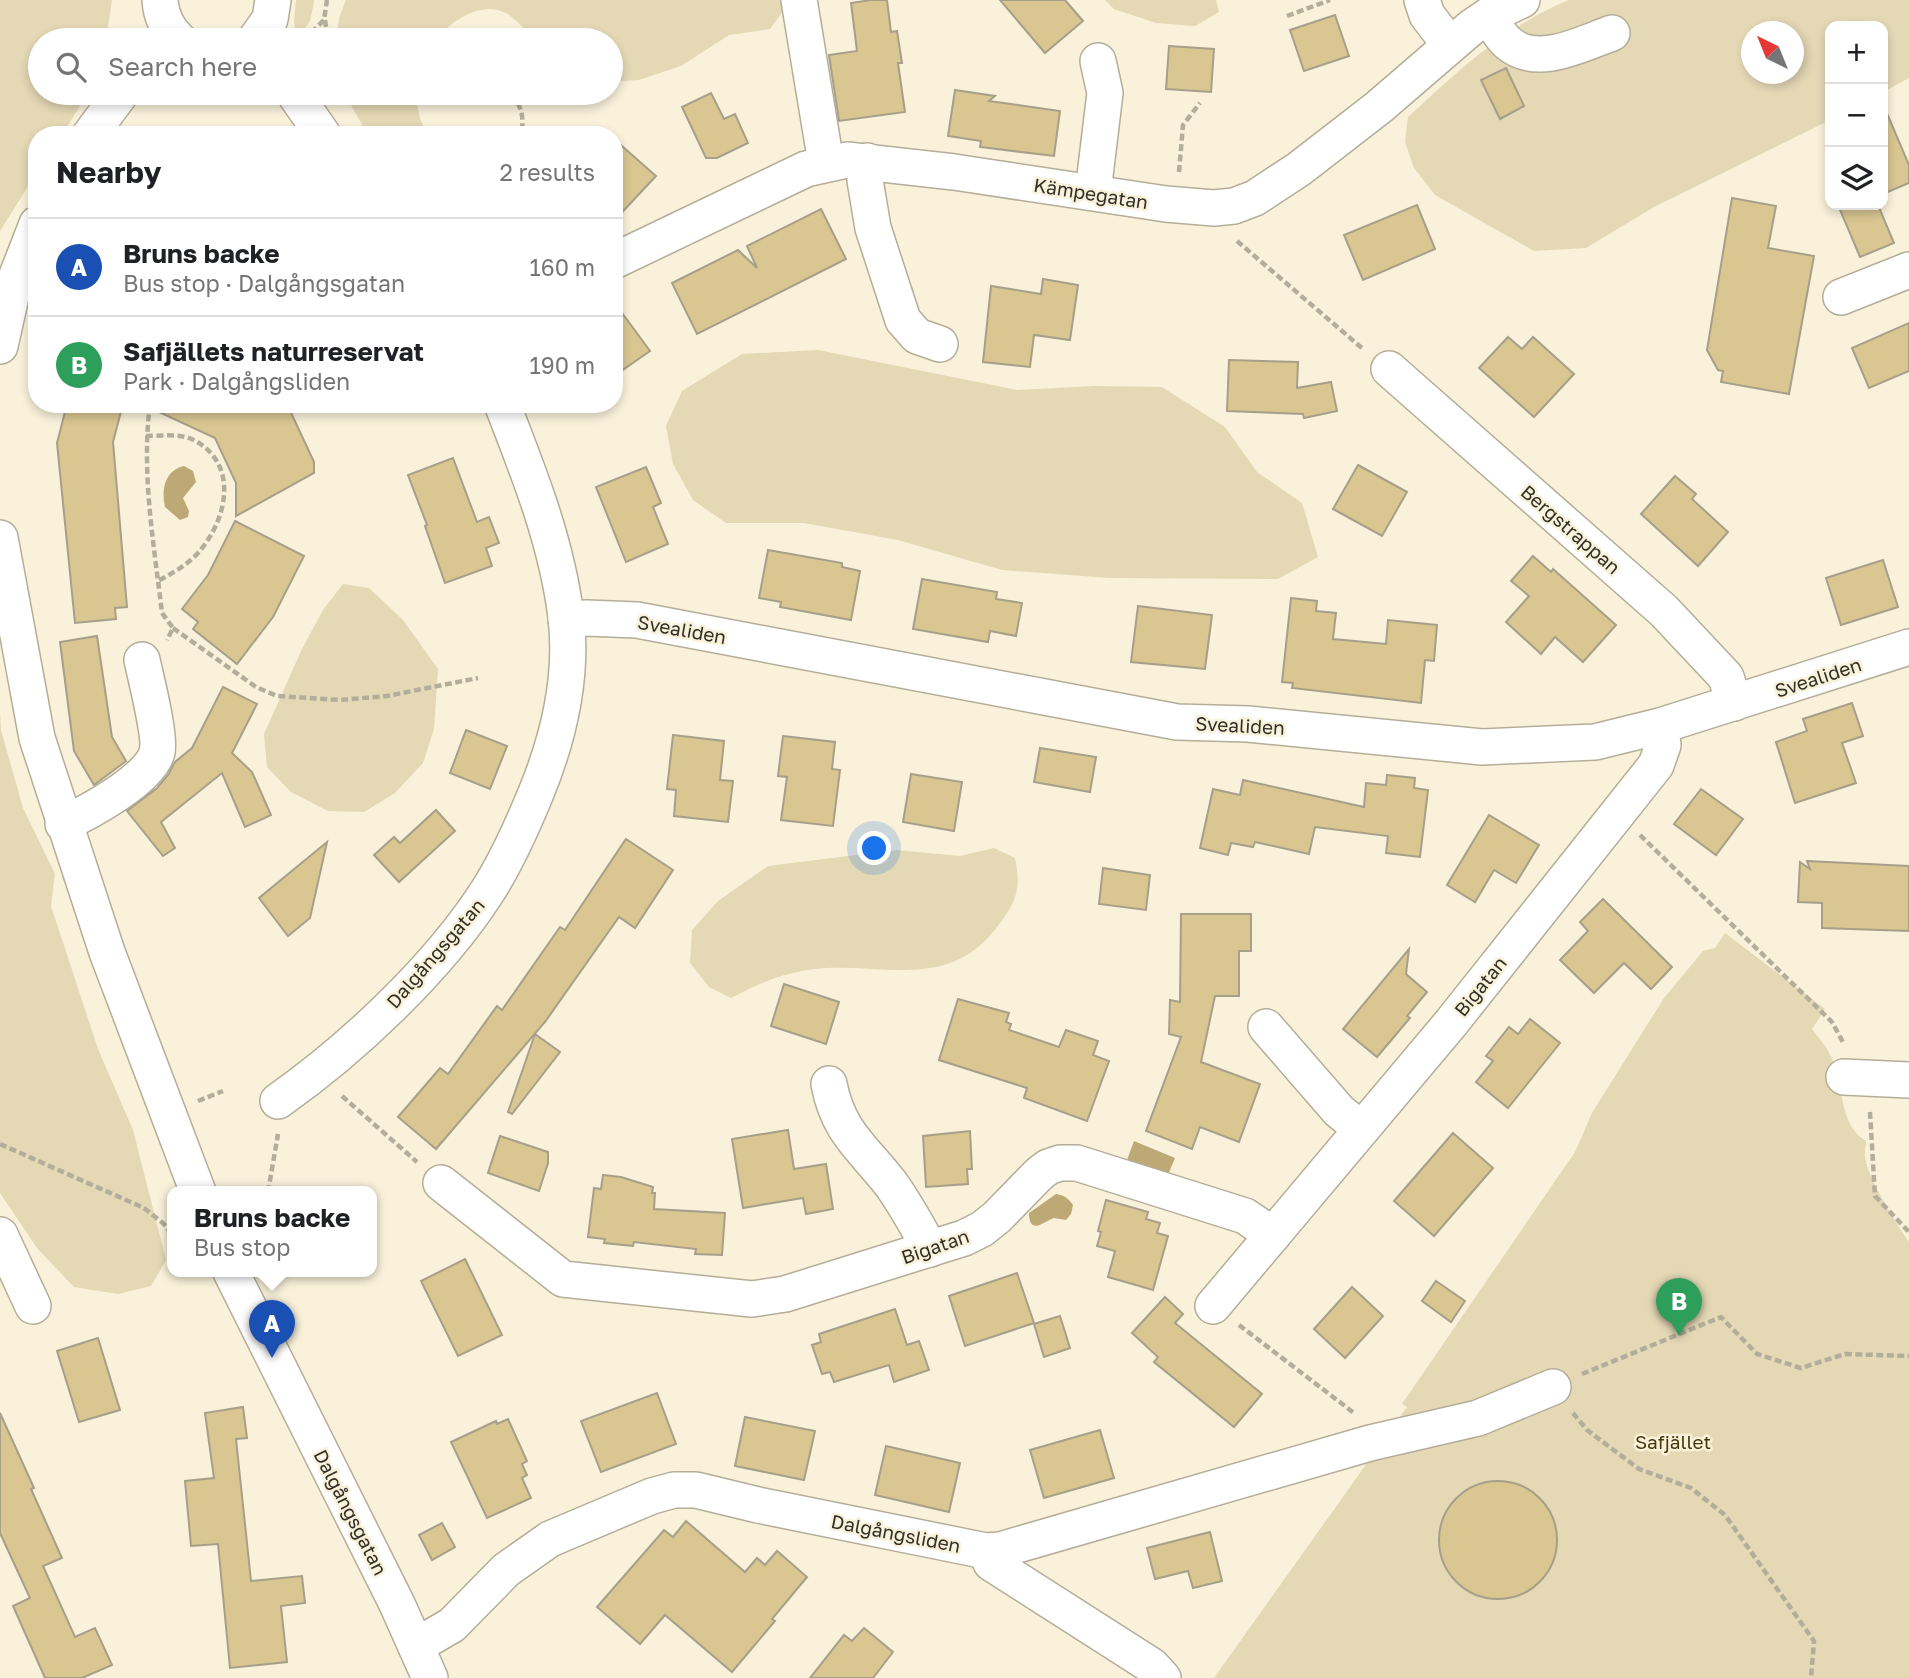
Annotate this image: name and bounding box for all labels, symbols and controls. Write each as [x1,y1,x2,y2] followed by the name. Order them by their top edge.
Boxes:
[1741,21,1804,84] north arrow
[1825,21,1888,210] map controls
[1825,21,1888,84] button: +
[28,28,623,105] search box
[52,48,90,86] icon: search
[108,51,257,82] text: Search here
[1825,84,1888,147] button: −
[1825,147,1888,210] button: layers
[56,154,161,190] text: Nearby
[499,158,595,186] text: 2 results
[1032,173,1150,213] street label: Kämpegatan
[123,238,280,269] text: Bruns backe
[71,253,87,281] text: A
[530,253,595,281] text: 160 m
[123,269,405,297] text: Bus stop · Dalgångsgatan
[123,336,424,367] text: Safjällets naturreservat
[71,351,87,379] text: B
[530,351,595,379] text: 190 m
[123,367,350,395] text: Park · Dalgångsliden
[1517,480,1625,578] street label: Bergstrappan
[636,610,728,648] street label: Svealiden
[1772,652,1864,702] street label: Svealiden
[1195,711,1285,739] street label: Svealiden
[857,831,891,865] your location
[381,893,489,1013] street label: Dalgångsgatan
[1449,952,1511,1020] street label: Bigatan
[167,1186,377,1277] popup
[194,1202,350,1233] text: Bruns backe
[898,1224,972,1268] street label: Bigatan
[194,1233,290,1261] text: Bus stop
[1656,1278,1702,1336] pin: B
[249,1300,295,1358] pin: A
[1635,1430,1711,1453] park label: Safjället
[309,1445,393,1579] street label: Dalgångsgatan
[829,1509,963,1557] street label: Dalgångsliden

